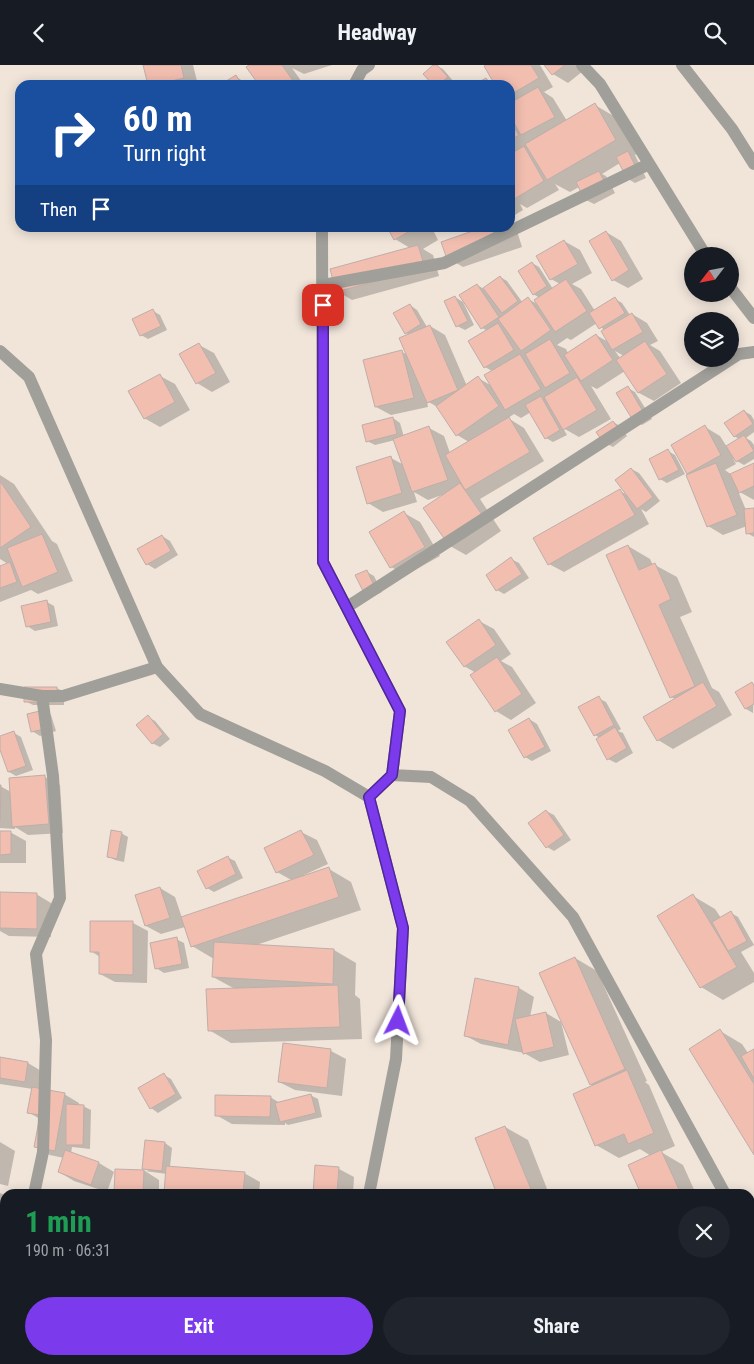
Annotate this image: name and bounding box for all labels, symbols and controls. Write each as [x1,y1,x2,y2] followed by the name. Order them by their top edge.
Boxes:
[25,19,53,47] icon: back
[701,19,729,47] icon: search
[337,20,417,45] text: Headway
[123,99,192,140] text: 60 m
[40,100,105,165] icon: right
[123,141,206,166] text: Turn right
[87,195,115,223] icon: arrive
[40,198,77,221] text: Then
[684,247,739,303] north arrow
[684,247,739,367] map controls
[302,284,344,326] pin
[309,291,337,319] icon: arrive
[684,312,739,367] button: layers
[371,994,423,1046] position arrow
[25,1204,92,1239] text: 1 min
[678,1206,730,1258] button: close
[25,1241,111,1260] text: 190 m · 06:31
[25,1297,373,1355] button: Exit
[383,1297,730,1355] button: Share

